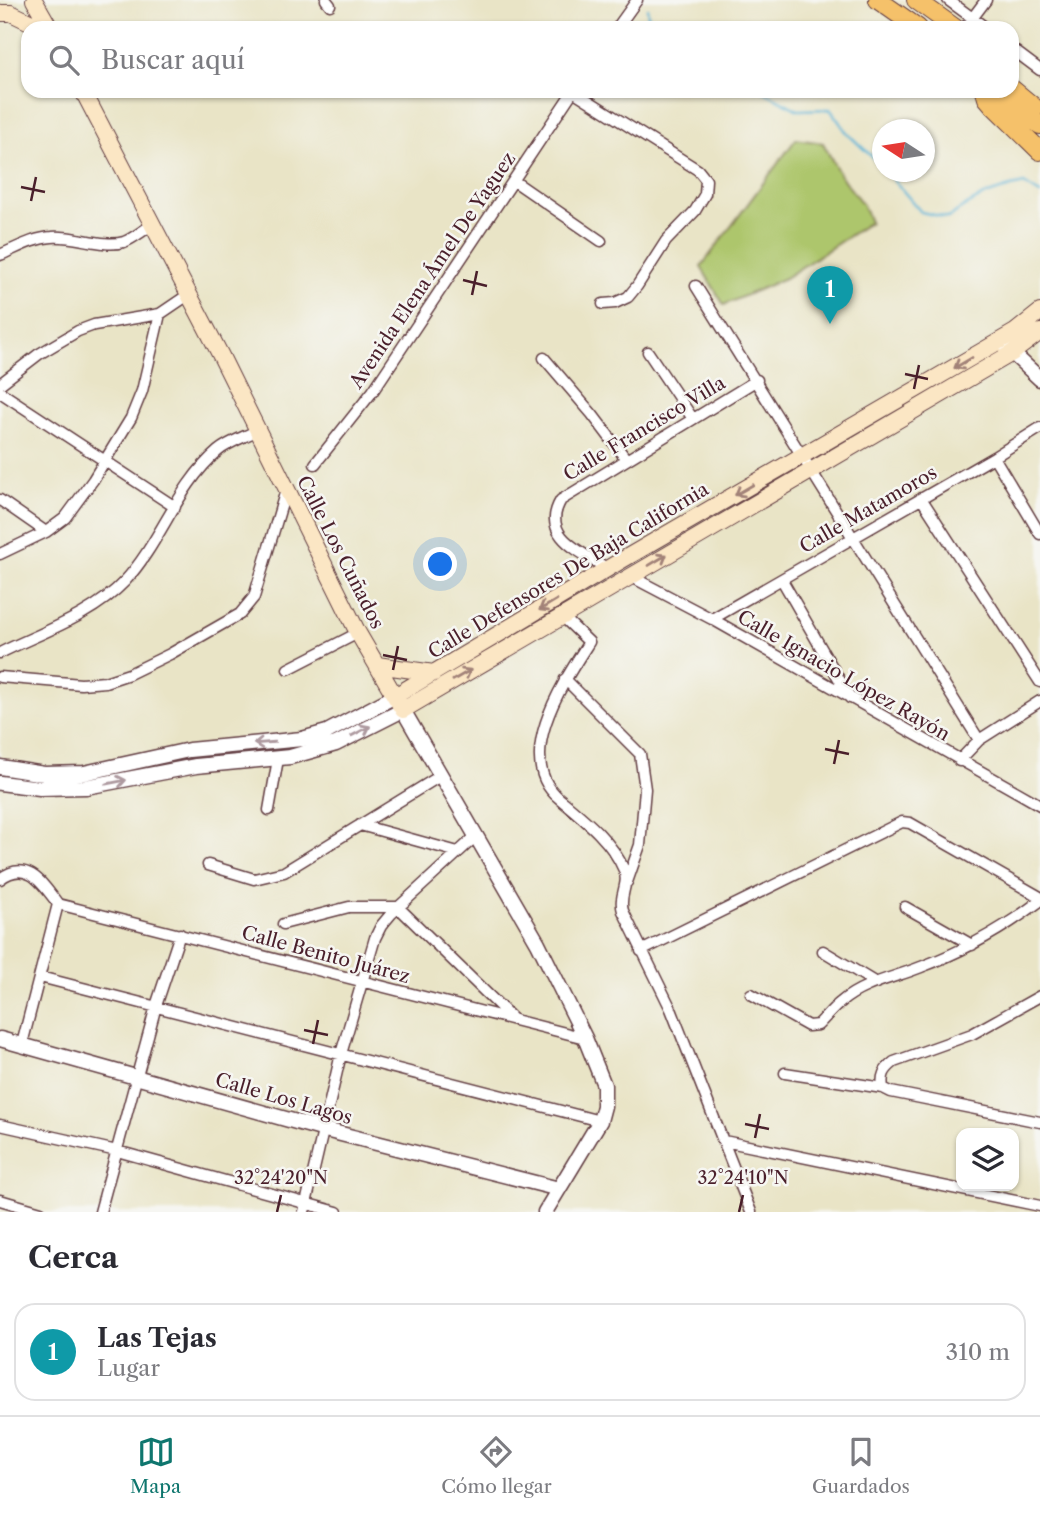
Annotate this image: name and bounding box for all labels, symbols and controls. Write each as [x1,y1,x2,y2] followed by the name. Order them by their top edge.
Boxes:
[21,21,1019,98] search box
[45,41,83,79] icon: search
[101,44,245,76] text: Buscar aquí
[872,119,935,182] north arrow
[344,148,520,394] street label: Avenida Elena Ámel De Yaguez
[807,266,853,324] pin: 1
[953,356,973,370] one-way arrow
[559,371,729,486] street label: Calle Francisco Villa
[796,461,941,558] street label: Calle Matamoros
[292,472,389,633] street label: Calle Los Cuñados
[424,477,713,663] street label: Calle Defensores De Baja California
[734,483,754,497] one-way arrow
[423,547,457,581] your location
[647,552,667,566] one-way arrow
[538,598,558,612] one-way arrow
[734,605,954,746] street label: Calle Ignacio López Rayón
[451,668,471,682] one-way arrow
[350,723,371,737] one-way arrow
[253,737,275,750] one-way arrow
[104,774,127,788] one-way arrow
[239,921,412,988] street label: Calle Benito Juárez
[213,1068,355,1129] street label: Calle Los Lagos
[956,1128,1019,1191] map controls
[956,1128,1019,1191] button: layers
[234,1167,328,1189] text: 32°24'20"N
[697,1167,789,1189] text: 32°24'10"N
[28,1239,118,1276] text: Cerca
[97,1322,217,1354] text: Las Tejas
[48,1338,58,1366] text: 1
[946,1338,1010,1366] text: 310 m
[97,1354,160,1382] text: Lugar
[130,1433,181,1498] tab: Mapa
[441,1433,552,1498] tab: Cómo llegar
[812,1433,910,1498] tab: Guardados

